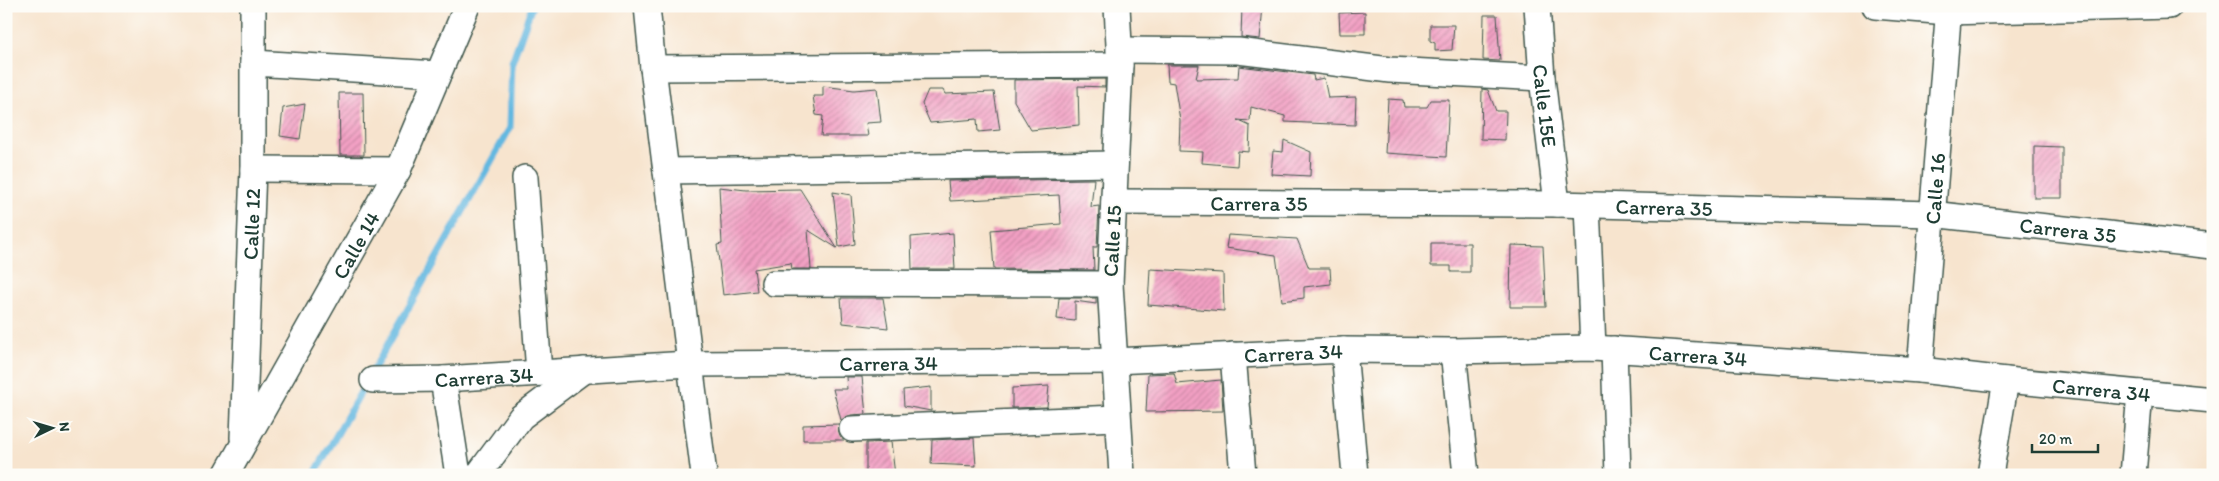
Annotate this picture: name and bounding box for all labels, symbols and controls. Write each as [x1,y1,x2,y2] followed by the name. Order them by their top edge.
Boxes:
[1529,63,1563,149] street label: Calle 15E
[1919,152,1950,225] street label: Calle 16
[237,188,265,261] street label: Calle 12
[1210,190,1308,215] street label: Carrera 35
[1615,193,1713,221] street label: Carrera 35
[1098,204,1126,278] street label: Calle 15
[327,207,385,283] street label: Calle 14
[2018,212,2118,247] street label: Carrera 35
[1243,338,1344,367] street label: Carrera 34
[1648,339,1748,371] street label: Carrera 34
[839,350,938,375] street label: Carrera 34
[434,361,534,392] street label: Carrera 34
[2051,372,2152,406] street label: Carrera 34
[28,404,78,454] north arrow
[56,421,73,432] text: N
[2032,421,2098,453] scale bar
[2039,430,2073,448] text: 20 m

